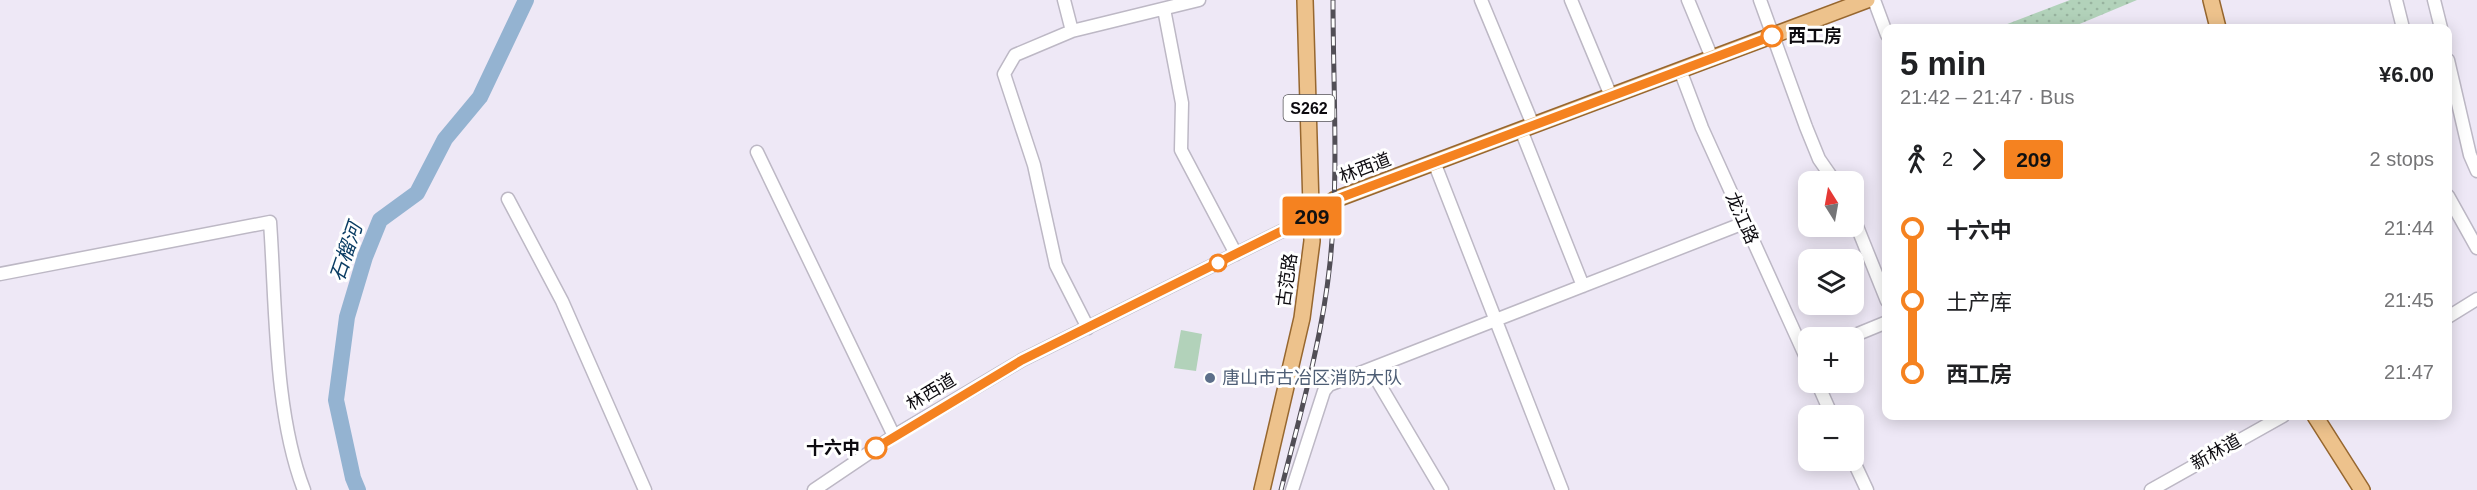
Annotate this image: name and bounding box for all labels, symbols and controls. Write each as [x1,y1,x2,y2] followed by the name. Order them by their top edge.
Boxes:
[1761,25,1783,47] marker: 西工房
[1788,26,1842,46] place label: 西工房
[1900,45,1986,82] text: 5 min
[2379,62,2434,87] text: ¥6.00
[1900,86,2075,108] text: 21:42 – 21:47 · Bus
[1284,95,1334,121] road number: S262
[1900,143,1933,176] icon: walk
[1962,143,1995,176] icon: forward
[1942,148,1953,170] text: 2
[2016,148,2051,171] text: 209
[2370,148,2434,170] text: 2 stops
[1336,149,1394,187] street label: 林西道
[1798,171,1864,237] north arrow
[1798,171,1864,471] map controls
[1722,189,1762,247] street label: 龙江路
[1278,196,1346,236] line badge: 209
[1294,205,1330,228] text: 209
[326,216,367,284] water label: 石榴河
[2384,217,2434,239] text: 21:44
[1946,218,2012,243] text: 十六中
[1798,249,1864,315] button: layers
[1273,252,1301,308] street label: 古范路
[1209,254,1227,272] unlabelled marker
[2384,289,2434,311] text: 21:45
[1946,290,2012,315] text: 土产库
[1798,327,1864,393] button: +
[2384,361,2434,383] text: 21:47
[1946,362,2012,387] text: 西工房
[1222,368,1402,388] place label: 唐山市古冶区消防大队
[903,370,959,414] street label: 林西道
[1203,371,1217,385] marker: 唐山市古冶区消防大队
[1798,405,1864,471] button: −
[2188,430,2244,474] street label: 新林道
[865,437,887,459] marker: 十六中
[806,438,860,458] place label: 十六中

